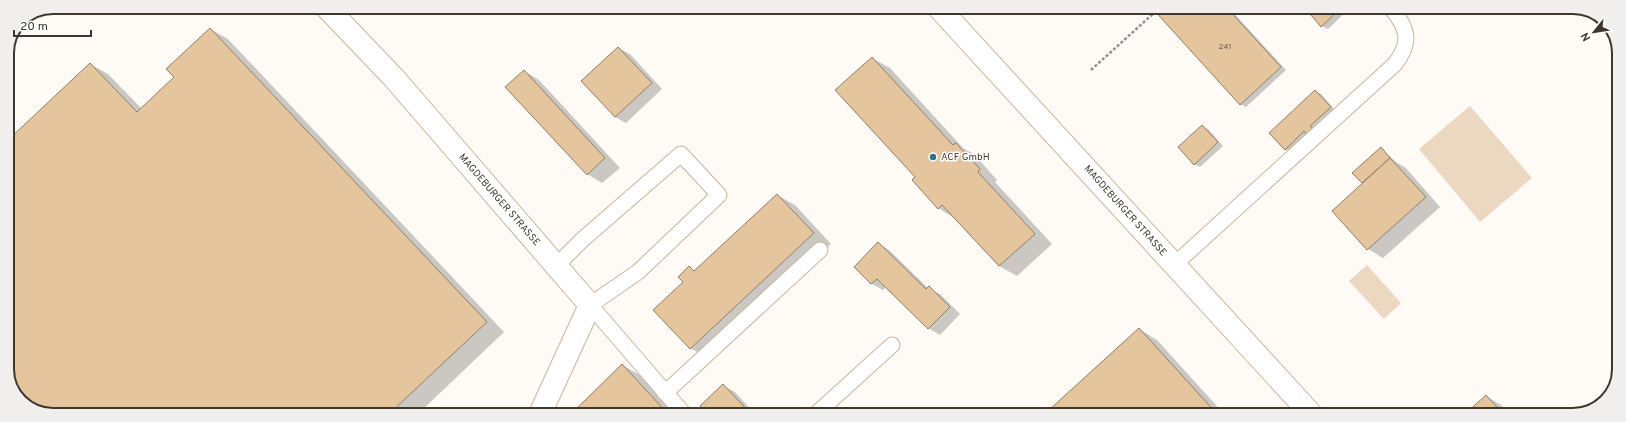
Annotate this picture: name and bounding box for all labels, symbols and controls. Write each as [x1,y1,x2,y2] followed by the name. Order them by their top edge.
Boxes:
[14,12,91,38] scale bar
[1574,12,1614,52] north arrow
[20,19,48,35] text: 20 m
[1578,30,1594,43] text: N
[1219,42,1231,52] house number: 241
[455,151,543,249] street label: MAGDEBURGER STRASSE
[941,151,990,164] place label: ACF GmbH
[928,152,938,162] marker: ACF GmbH
[1081,163,1169,259] street label: MAGDEBURGER STRASSE

